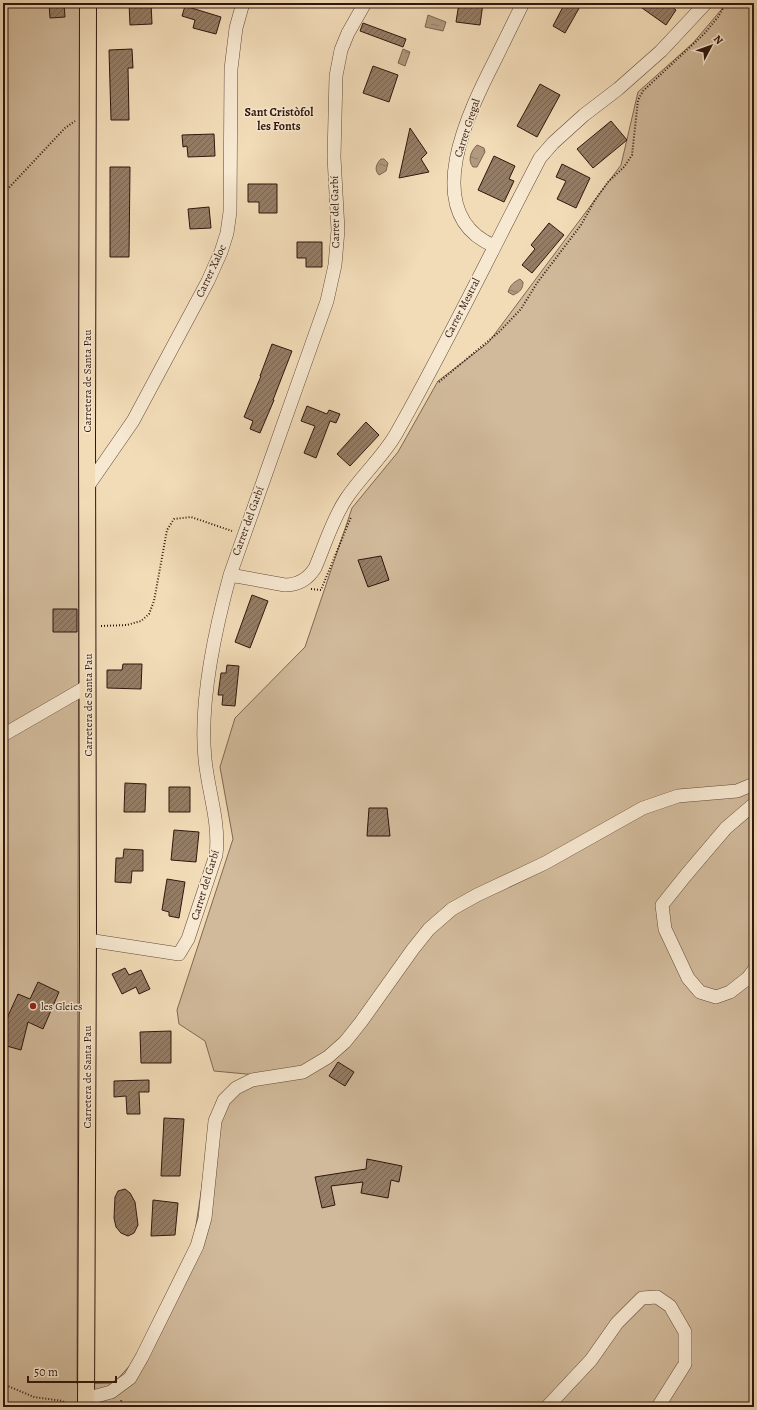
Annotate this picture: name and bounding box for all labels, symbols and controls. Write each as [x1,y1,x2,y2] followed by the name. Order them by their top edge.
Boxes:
[691,26,731,66] north arrow
[710,32,726,48] text: N
[450,96,484,159] street label: Carrer Gregal
[245,104,314,134] district label: Sant Cristòfol les Fonts
[327,176,343,248] street label: Carrer del Garbí
[192,242,230,300] street label: Carrer Xaloc
[440,275,484,341] street label: Carrer Mestral
[80,330,95,432] street label: Carretera de Santa Pau
[229,484,267,558] street label: Carrer del Garbí
[81,654,96,756] street label: Carretera de Santa Pau
[187,848,223,922] street label: Carrer del Garbí
[41,999,83,1014] place label: les Gleies
[28,1001,38,1011] marker: les Gleies
[80,1026,95,1128] street label: Carretera de Santa Pau
[28,1358,116,1384] scale bar
[34,1364,58,1380] text: 50 m

